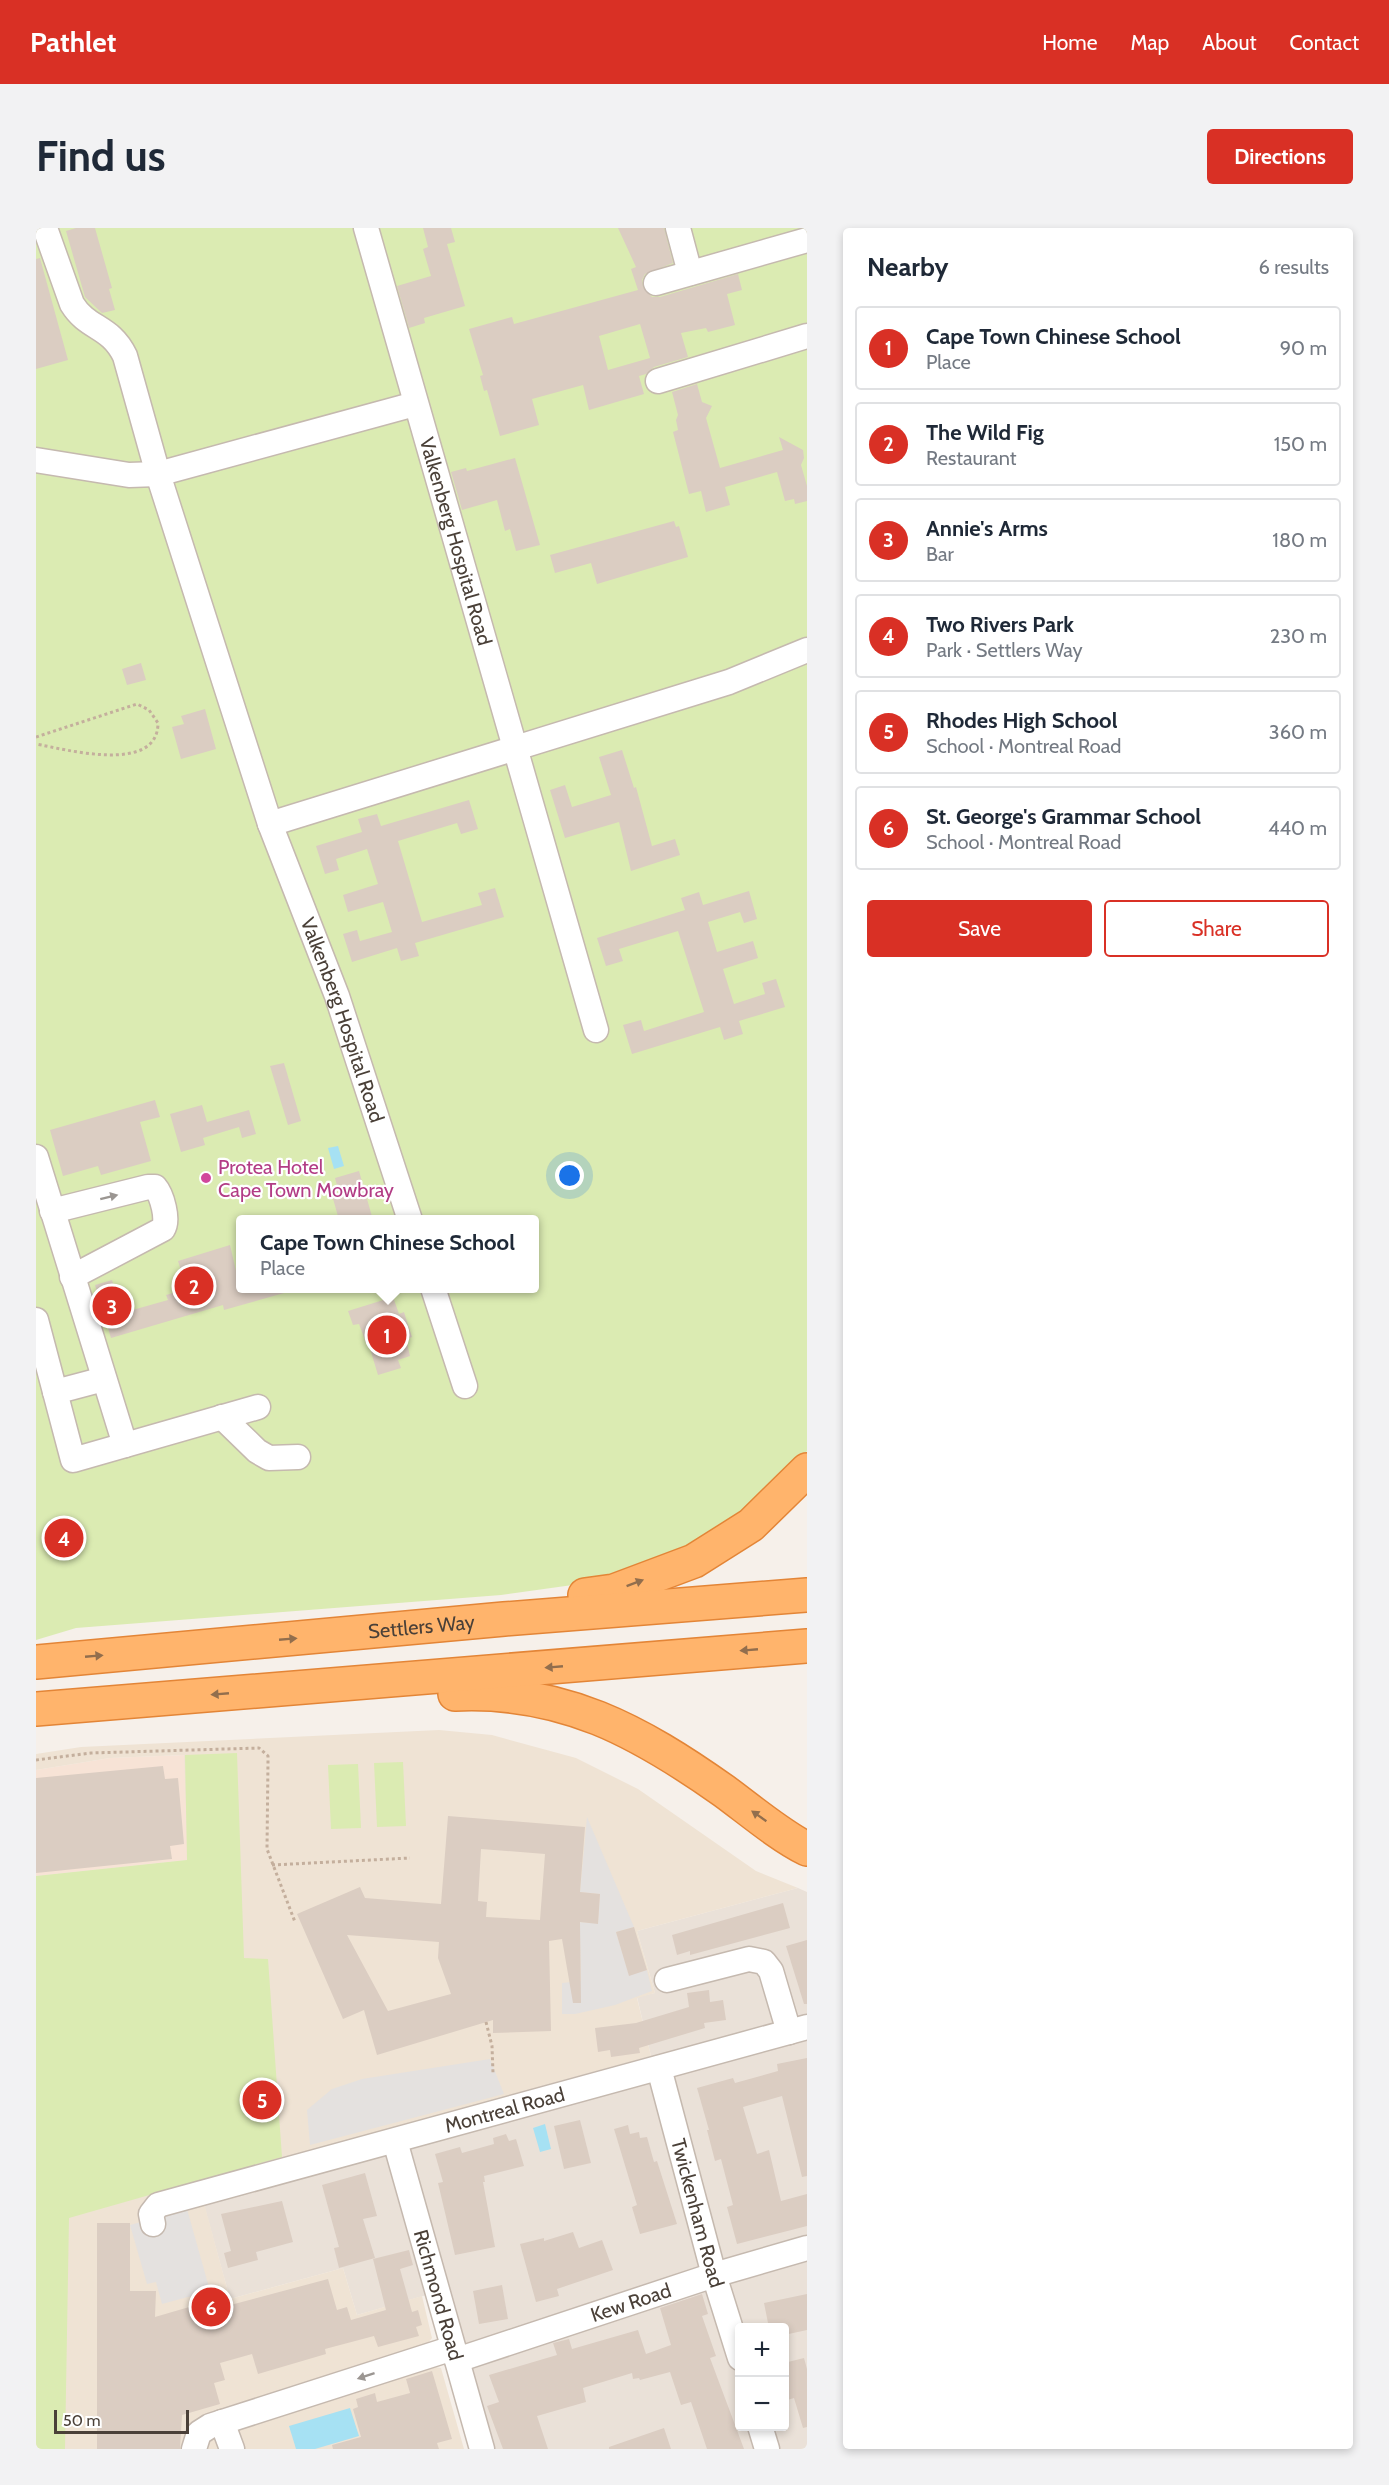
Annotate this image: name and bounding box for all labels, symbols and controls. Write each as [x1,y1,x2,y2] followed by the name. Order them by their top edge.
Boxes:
[30,25,116,59] text: Pathlet
[1042,30,1098,55] text: Home
[1131,30,1169,55] text: Map
[1202,30,1256,55] text: About
[1289,30,1359,55] text: Contact
[1207,129,1353,184] button: Directions
[36,130,165,182] text: Find us
[867,251,948,283] text: Nearby
[1258,255,1329,279] text: 6 results
[926,323,1181,350] text: Cape Town Chinese School
[885,336,892,360] text: 1
[1280,336,1327,360] text: 90 m
[926,350,971,374] text: Place
[926,419,1044,446] text: The Wild Fig
[883,432,894,456] text: 2
[1274,432,1327,456] text: 150 m
[415,435,497,648] street label: Valkenberg Hospital Road
[926,446,1017,470] text: Restaurant
[926,515,1048,542] text: Annie's Arms
[883,528,894,552] text: 3
[1272,528,1327,552] text: 180 m
[926,542,954,566] text: Bar
[926,611,1074,638] text: Two Rivers Park
[882,624,895,648] text: 4
[1270,624,1327,648] text: 230 m
[926,638,1083,662] text: Park · Settlers Way
[926,707,1117,734] text: Rhodes High School
[883,720,894,744] text: 5
[1269,720,1327,744] text: 360 m
[926,734,1121,758] text: School · Montreal Road
[926,803,1201,830] text: St. George's Grammar School
[883,816,894,840] text: 6
[1268,816,1327,840] text: 440 m
[926,830,1121,854] text: School · Montreal Road
[867,900,1092,957] button: Save
[1104,900,1329,957] button: Share
[296,914,389,1125] street label: Valkenberg Hospital Road
[218,1155,394,1202] place label: Protea Hotel Cape Town Mowbray
[555,1161,584,1190] your location
[199,1171,213,1185] marker: Protea Hotel Cape Town Mowbray
[100,1191,118,1201] one-way arrow
[236,1215,539,1293] popup
[260,1229,515,1256] text: Cape Town Chinese School
[260,1256,305,1280] text: Place
[174,1264,214,1308] pin: 2
[92,1284,132,1328] pin: 3
[368,1312,406,1358] pin: 1
[45,1516,84,1560] pin: 4
[627,1578,645,1588] one-way arrow
[367,1610,476,1643] street label: Settlers Way
[279,1634,298,1643] one-way arrow
[739,1646,758,1655] one-way arrow
[85,1651,104,1661] one-way arrow
[545,1662,564,1671] one-way arrow
[211,1689,230,1699] one-way arrow
[751,1810,767,1822] one-way arrow
[242,2078,282,2122] pin: 5
[442,2082,567,2138] street label: Montreal Road
[666,2136,729,2290] street label: Twickenham Road
[409,2227,468,2363] street label: Richmond Road
[587,2278,674,2327] street label: Kew Road
[192,2284,231,2330] pin: 6
[735,2323,789,2431] map controls
[735,2323,789,2377] button: +
[357,2371,375,2381] one-way arrow
[735,2377,789,2431] button: −
[54,2407,189,2434] scale bar
[63,2411,100,2430] text: 50 m

